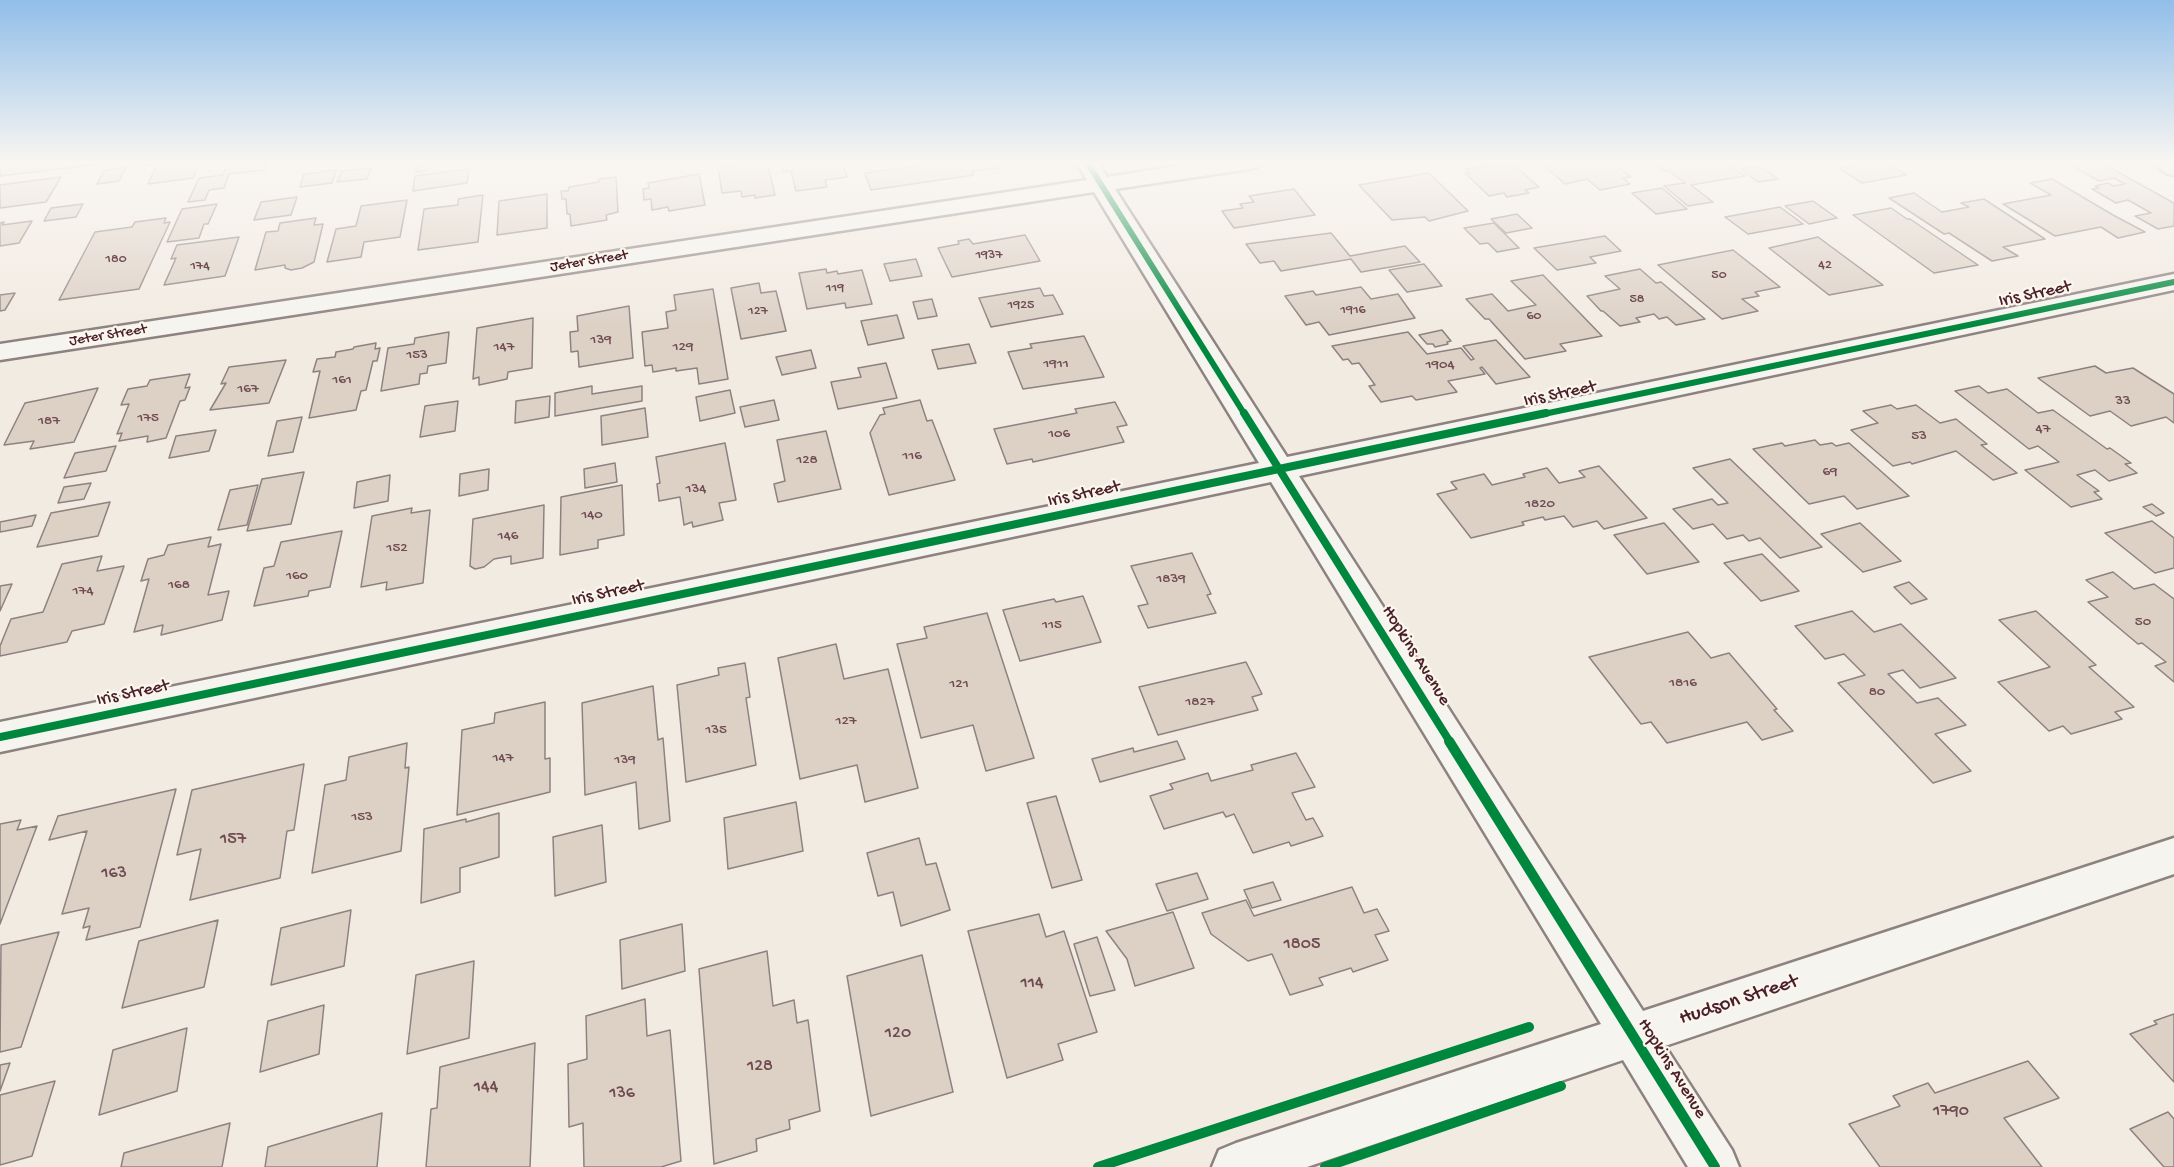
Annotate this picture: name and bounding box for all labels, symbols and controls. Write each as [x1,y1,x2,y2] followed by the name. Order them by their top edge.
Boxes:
[549,247,629,277] street label: Jeter Street
[975,248,1003,264] house number: 1937
[105,252,127,268] house number: 180
[1818,258,1832,274] house number: 42
[190,259,210,275] house number: 174
[1711,268,1727,284] house number: 50
[1997,277,2073,313] street label: Iris Street
[826,281,844,297] house number: 119
[1629,292,1645,308] house number: 58
[1008,298,1034,314] house number: 1925
[1340,303,1366,319] house number: 1916
[748,304,768,320] house number: 127
[1526,309,1542,325] house number: 60
[68,321,148,351] street label: Jeter Street
[590,332,612,350] house number: 139
[494,339,514,357] house number: 147
[673,339,693,357] house number: 129
[406,347,428,365] house number: 153
[1043,356,1069,374] house number: 1911
[1425,357,1455,375] house number: 1904
[332,372,352,390] house number: 161
[1522,377,1598,413] street label: Iris Street
[237,381,259,399] house number: 167
[2115,393,2131,411] house number: 33
[137,410,159,428] house number: 175
[38,413,60,431] house number: 187
[2036,421,2050,439] house number: 47
[1048,426,1070,444] house number: 106
[1911,428,1927,446] house number: 53
[902,448,922,466] house number: 116
[796,452,818,470] house number: 128
[1822,464,1838,482] house number: 69
[1046,477,1122,513] street label: Iris Street
[686,481,706,499] house number: 134
[1525,496,1555,514] house number: 1820
[581,507,603,525] house number: 140
[498,528,518,546] house number: 146
[386,540,408,558] house number: 152
[286,568,308,586] house number: 160
[1156,571,1186,589] house number: 1839
[570,576,646,612] street label: Iris Street
[168,577,190,595] house number: 168
[73,583,93,601] house number: 174
[1376,602,1454,710] street label: Hopkins Avenue
[2135,614,2151,632] house number: 50
[1042,617,1062,635] house number: 115
[1669,675,1697,693] house number: 1816
[95,676,171,712] street label: Iris Street
[949,676,969,694] house number: 121
[1869,684,1885,702] house number: 80
[1185,694,1215,712] house number: 1827
[835,713,857,731] house number: 127
[705,722,727,740] house number: 135
[493,750,513,768] house number: 147
[614,752,636,770] house number: 139
[351,809,373,827] house number: 153
[220,829,246,851] house number: 157
[101,863,127,885] house number: 163
[1284,934,1320,956] house number: 1805
[1676,970,1802,1032] street label: Hudson Street
[1020,973,1044,995] house number: 114
[1632,1015,1710,1123] street label: Hopkins Avenue
[885,1023,911,1045] house number: 120
[747,1056,773,1078] house number: 128
[474,1077,498,1099] house number: 144
[609,1083,635,1105] house number: 136
[1933,1101,1969,1123] house number: 1790

